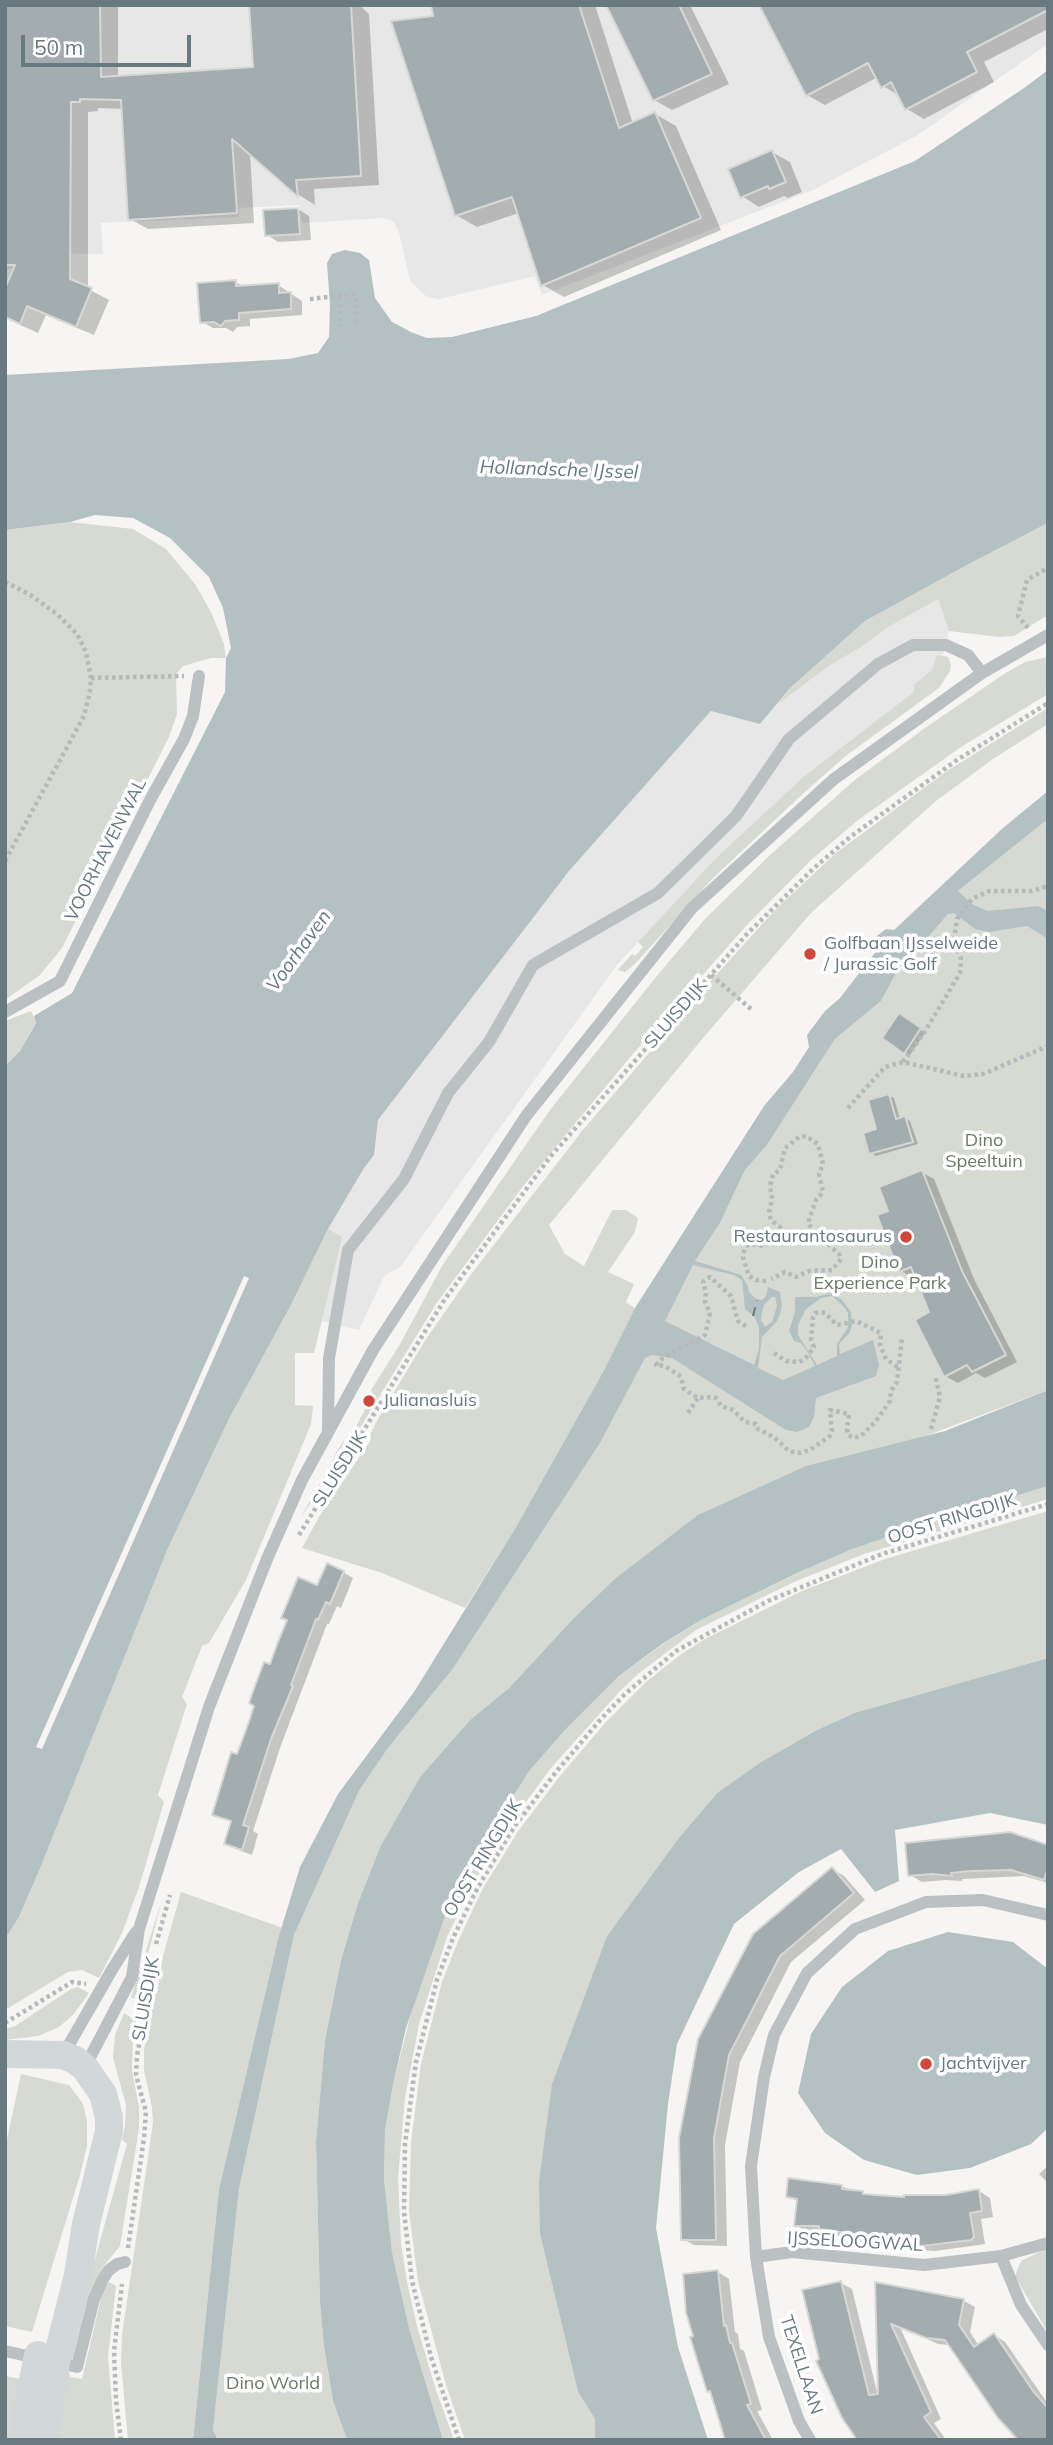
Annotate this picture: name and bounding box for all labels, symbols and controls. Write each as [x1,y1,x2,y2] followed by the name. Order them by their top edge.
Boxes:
[24,21,194,65] scale bar
[34,34,83,60] text: 50 m
[479,456,639,484] water label: Hollandsche IJssel
[61,775,151,925] street label: VOORHAVENWAL
[262,906,336,996] water label: Voorhaven
[824,933,998,976] place label: Golfbaan IJsselweide / Jurassic Golf
[802,946,818,962] marker: Golfbaan IJsselweide / Jurassic Golf
[640,975,712,1053] street label: SLUISDIJK
[945,1130,1023,1172] park label: Dino Speeltuin
[733,1226,892,1248] place label: Restaurantosaurus
[898,1229,914,1245] marker: Restaurantosaurus
[813,1252,947,1294] park label: Dino Experience Park
[383,1390,477,1412] place label: Julianasluis
[361,1393,377,1409] marker: Julianasluis
[308,1427,372,1511] street label: SLUISDIJK
[885,1489,1019,1549] street label: OOST RINGDIJK
[439,1795,527,1921] street label: OOST RINGDIJK
[128,1955,164,2043] street label: SLUISDIJK
[940,2053,1026,2075] place label: Jachtvijver
[918,2056,934,2072] marker: Jachtvijver
[787,2228,923,2256] street label: IJSSELOOGWAL
[775,2313,827,2417] street label: TEXELLAAN
[226,2373,320,2395] park label: Dino World

